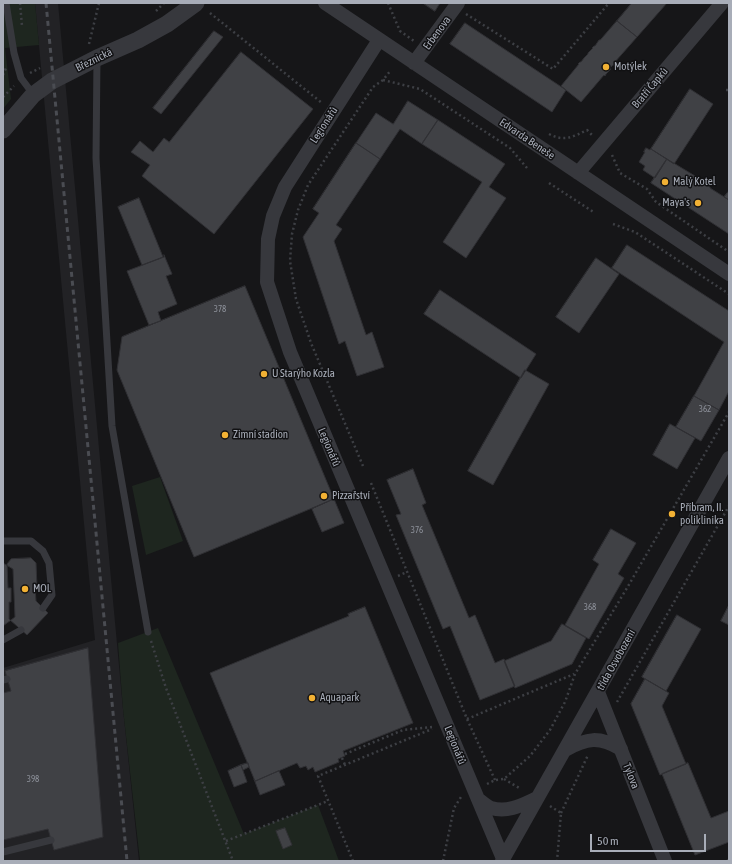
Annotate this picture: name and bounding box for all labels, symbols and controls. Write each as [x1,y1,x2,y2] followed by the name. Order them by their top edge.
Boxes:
[420,14,454,52] street label: Erbenova
[73,45,115,75] street label: Březnická
[614,60,647,74] place label: Motýlek
[601,62,611,72] marker: Motýlek
[629,65,671,111] street label: Bratří Čapků
[307,104,341,146] street label: Legionářů
[497,116,557,162] street label: Edvarda Beneše
[673,175,716,189] place label: Malý Kotel
[660,177,670,187] marker: Malý Kotel
[662,196,690,210] place label: Maya's
[693,198,703,208] marker: Maya's
[214,304,226,314] house number: 378
[272,367,335,381] place label: U Starýho Kozla
[259,369,269,379] marker: U Starýho Kozla
[699,404,711,414] house number: 362
[315,426,343,468] street label: Legionářů
[233,428,288,442] place label: Zimní stadion
[220,430,230,440] marker: Zimní stadion
[332,489,370,503] place label: Pizzařství
[319,491,329,501] marker: Pizzařství
[680,501,724,527] place label: Příbram, II. poliklinika
[667,509,677,519] marker: Příbram, II. poliklinika
[411,525,423,535] house number: 376
[33,582,51,596] place label: MOL
[20,584,30,594] marker: MOL
[584,602,596,612] house number: 368
[594,627,638,693] street label: třída Osvobození
[320,691,359,705] place label: Aquapark
[307,693,317,703] marker: Aquapark
[441,724,469,766] street label: Legionářů
[620,761,642,791] street label: Tylova
[27,774,39,784] house number: 398
[592,826,708,852] scale bar
[597,834,619,848] text: 50 m

